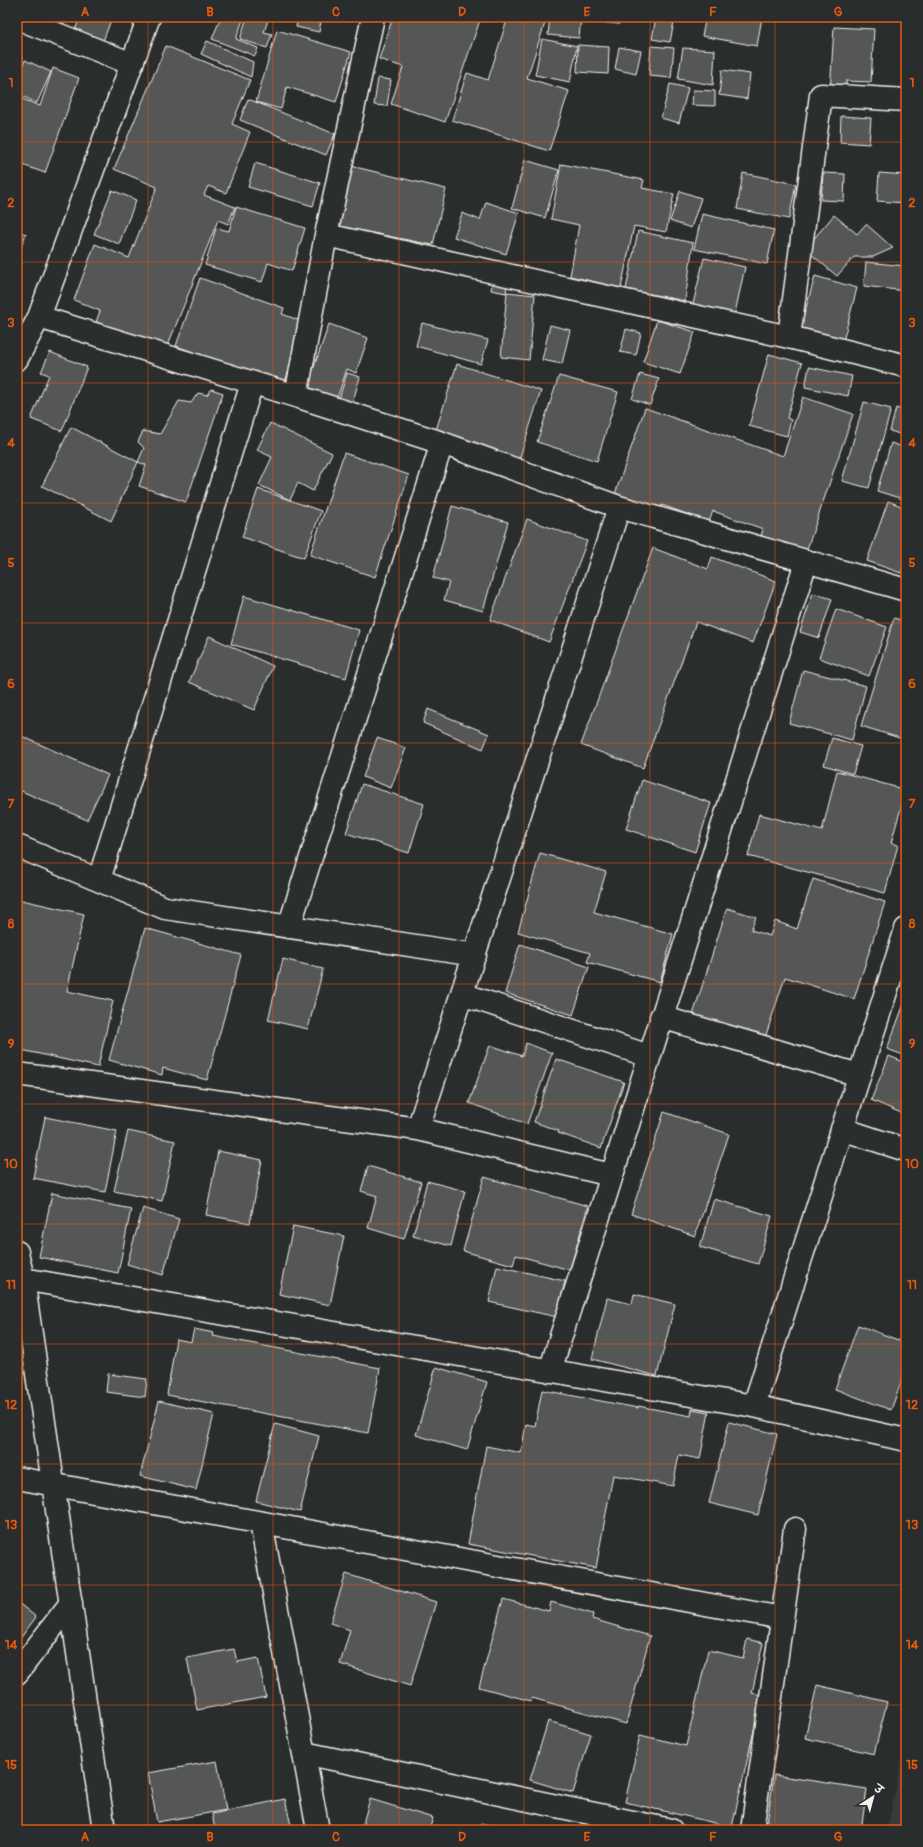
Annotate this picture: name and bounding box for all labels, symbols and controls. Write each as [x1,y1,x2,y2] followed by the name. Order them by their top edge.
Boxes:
[81,4,90,20] text: A
[206,4,214,20] text: B
[332,4,340,20] text: C
[458,4,466,20] text: D
[584,4,591,20] text: E
[709,4,717,20] text: F
[834,4,843,20] text: G
[8,75,14,91] text: 1
[909,75,915,91] text: 1
[7,195,15,211] text: 2
[908,195,916,211] text: 2
[7,315,15,331] text: 3
[908,315,916,331] text: 3
[7,435,15,451] text: 4
[908,435,916,451] text: 4
[7,555,15,571] text: 5
[908,555,916,571] text: 5
[7,676,15,692] text: 6
[908,676,916,692] text: 6
[8,796,15,812] text: 7
[909,796,916,812] text: 7
[8,916,15,932] text: 8
[909,916,916,932] text: 8
[8,1036,15,1052] text: 9
[909,1036,916,1052] text: 9
[4,1156,18,1172] text: 10
[905,1156,919,1172] text: 10
[6,1277,16,1293] text: 11
[907,1277,917,1293] text: 11
[5,1397,17,1413] text: 12
[906,1397,918,1413] text: 12
[5,1517,17,1533] text: 13
[906,1517,918,1533] text: 13
[5,1637,18,1653] text: 14
[906,1637,919,1653] text: 14
[5,1757,17,1773] text: 15
[906,1757,918,1773] text: 15
[853,1777,893,1817] north arrow
[871,1781,887,1798] text: उ
[81,1829,90,1845] text: A
[206,1829,214,1845] text: B
[332,1829,340,1845] text: C
[458,1829,466,1845] text: D
[584,1829,591,1845] text: E
[709,1829,717,1845] text: F
[834,1829,843,1845] text: G

